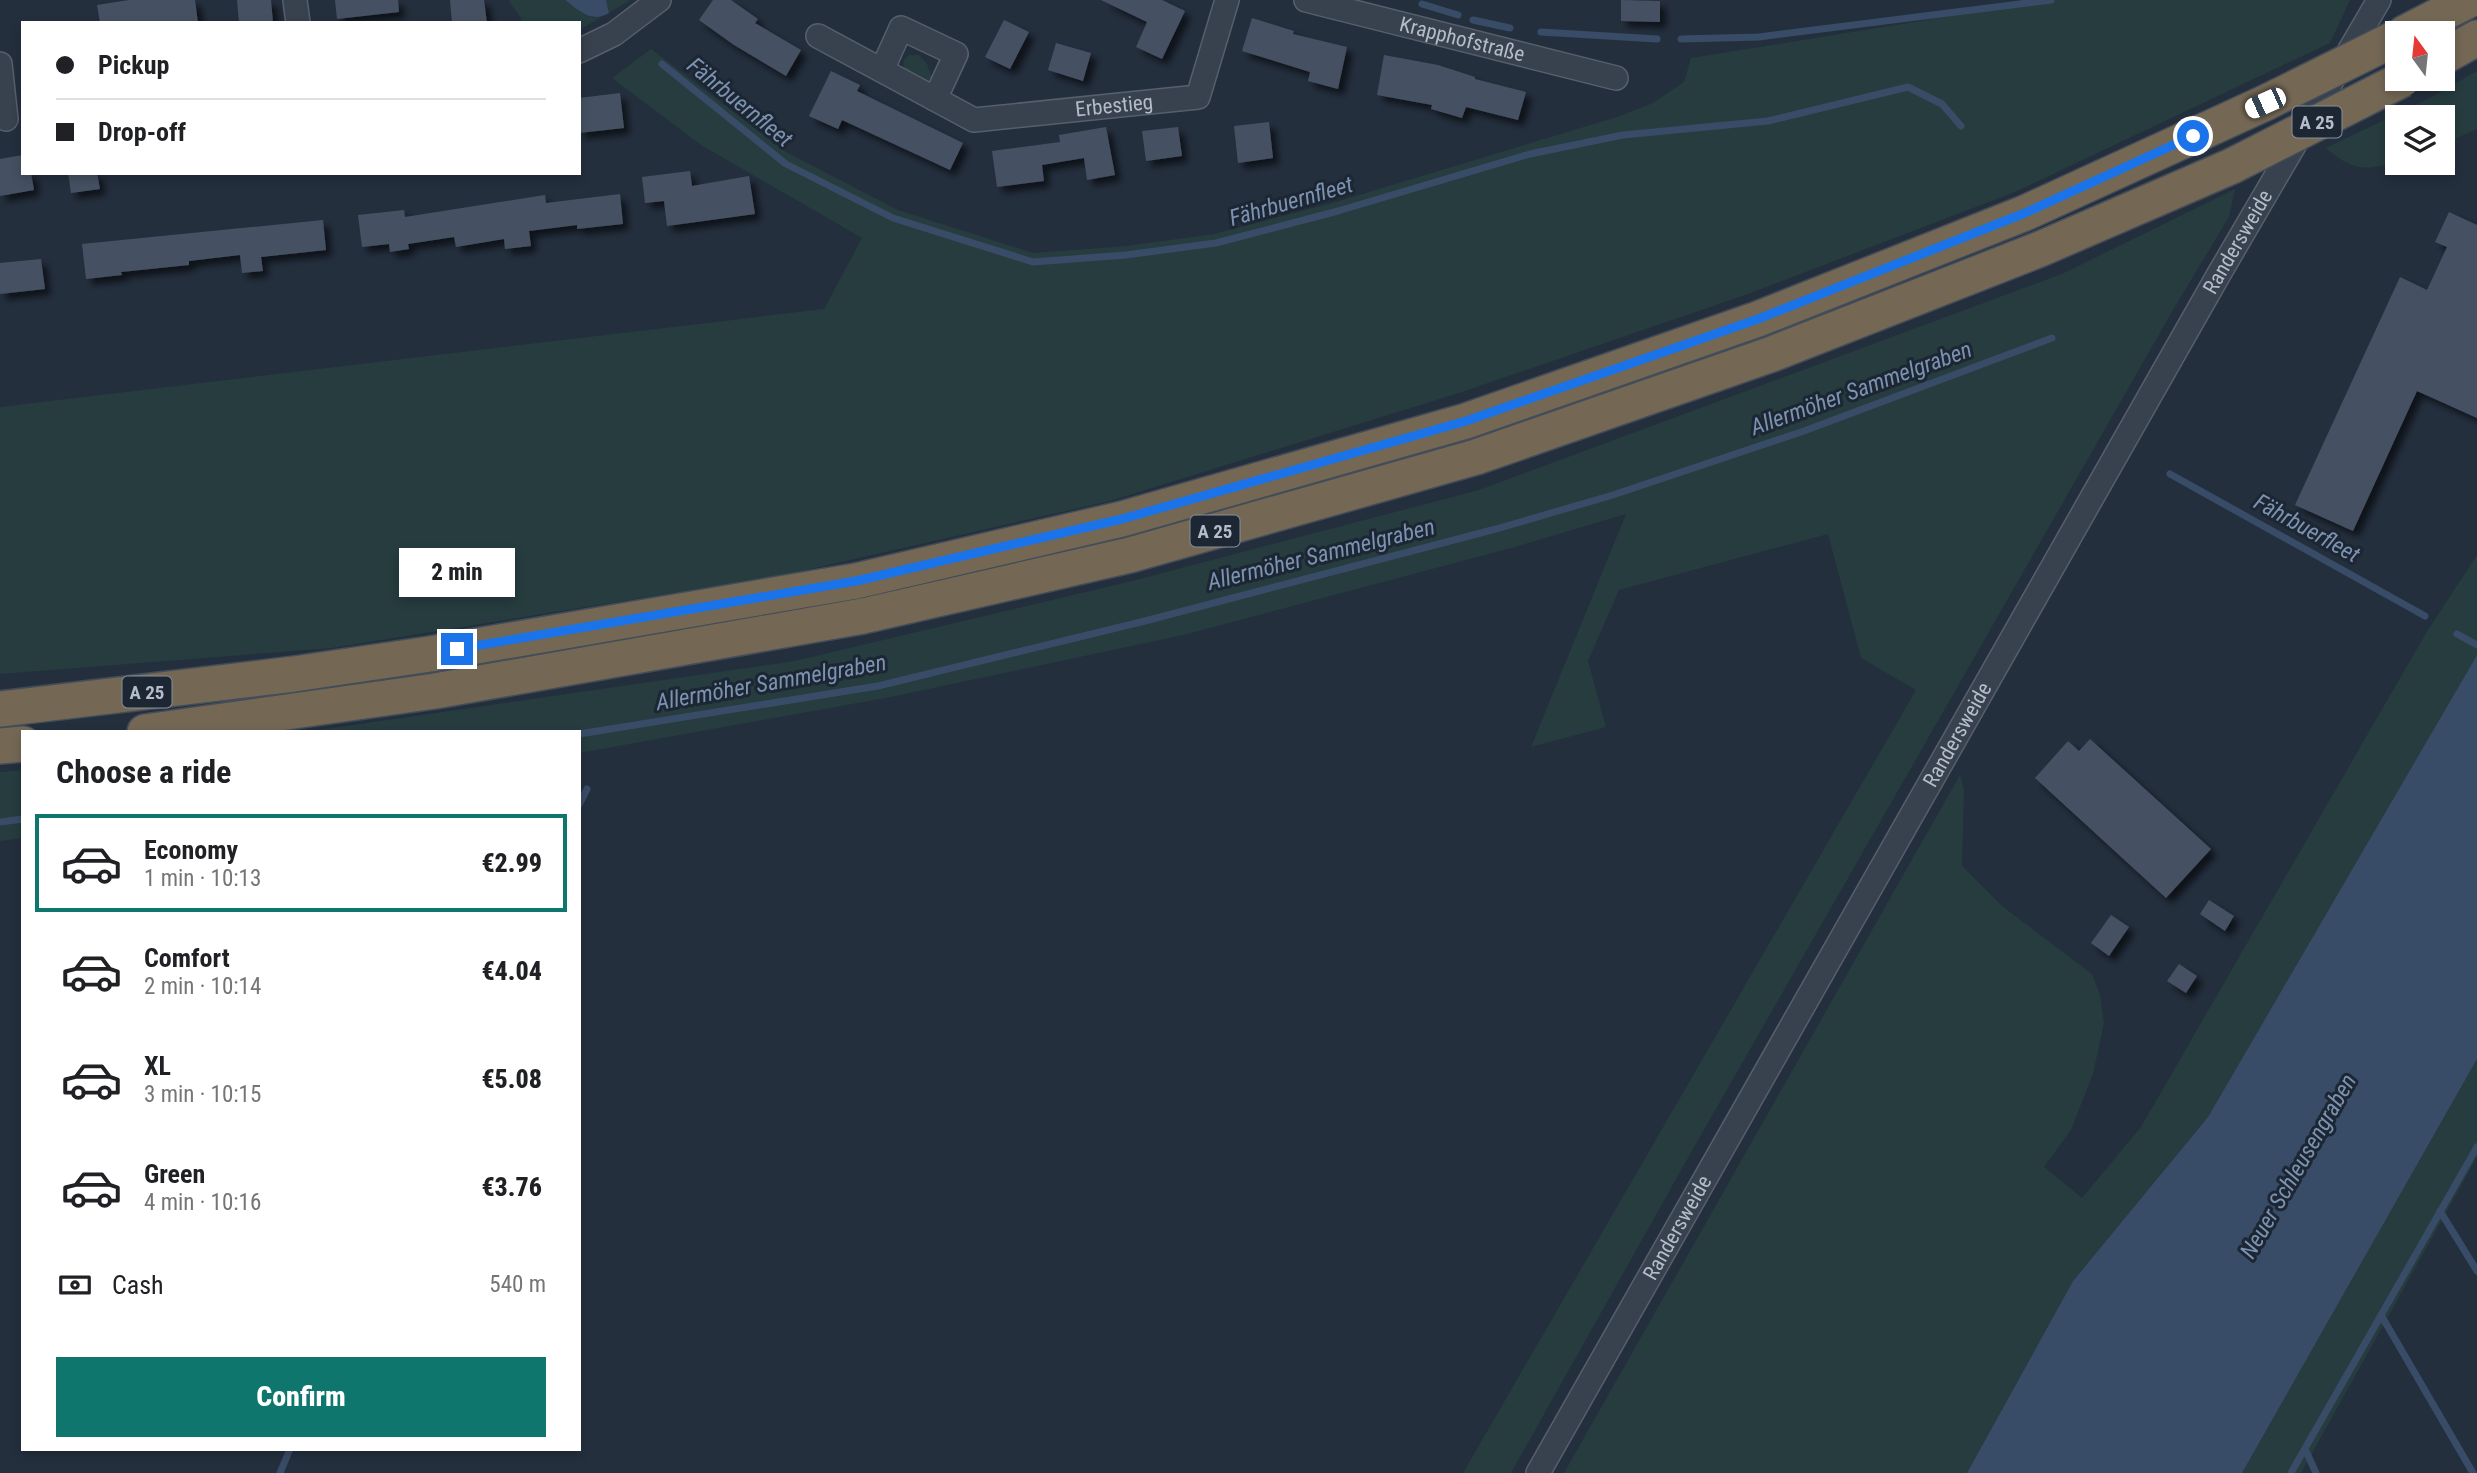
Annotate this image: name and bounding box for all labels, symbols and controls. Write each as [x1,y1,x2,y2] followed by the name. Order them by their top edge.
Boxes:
[1397,12,1527,67] street label: Krapphofstraße
[2385,21,2455,91] north arrow
[2385,21,2455,175] map controls
[98,50,169,80] text: Pickup
[682,52,798,153] water label: Fährbuernfleet
[2242,85,2289,121] car
[1074,90,1154,122] street label: Erbestieg
[2385,105,2455,175] button: layers
[2292,106,2342,138] road number: A 25
[98,117,186,147] text: Drop-off
[2177,120,2209,152] route start
[1226,171,1356,232] water label: Fährbuernfleet
[2198,186,2277,298] street label: Randersweide
[1746,336,1975,441] water label: Allermöher Sammelgraben
[2249,488,2365,569] water label: Fährbuerfleet
[1204,513,1438,596] water label: Allermöher Sammelgraben
[1190,516,1240,546] road number: A 25
[399,548,515,596] callout: 2 min
[431,559,483,586] text: 2 min
[441,633,473,665] route end
[653,649,888,716] water label: Allermöher Sammelgraben
[122,677,172,708] road number: A 25
[1918,678,1997,791] street label: Randersweide
[56,753,231,791] text: Choose a ride
[60,832,123,895] icon: car
[144,835,238,865] text: Economy
[481,848,542,878] text: €2.99
[144,865,261,892] text: 1 min · 10:13
[60,940,123,1003] icon: car
[144,943,230,973] text: Comfort
[481,956,542,986] text: €4.04
[144,973,261,1000] text: 2 min · 10:14
[60,1048,123,1111] icon: car
[144,1051,171,1081] text: XL
[481,1064,542,1094] text: €5.08
[2235,1069,2362,1263] water label: Neuer Schleusengraben
[144,1081,261,1108] text: 3 min · 10:15
[60,1156,123,1219] icon: car
[144,1159,205,1189] text: Green
[1638,1171,1716,1284] street label: Randersweide
[481,1172,542,1202] text: €3.76
[144,1189,261,1216] text: 4 min · 10:16
[56,1266,94,1304] icon: cash
[112,1270,164,1300] text: Cash
[489,1271,546,1298] text: 540 m
[56,1357,546,1437] button: Confirm

